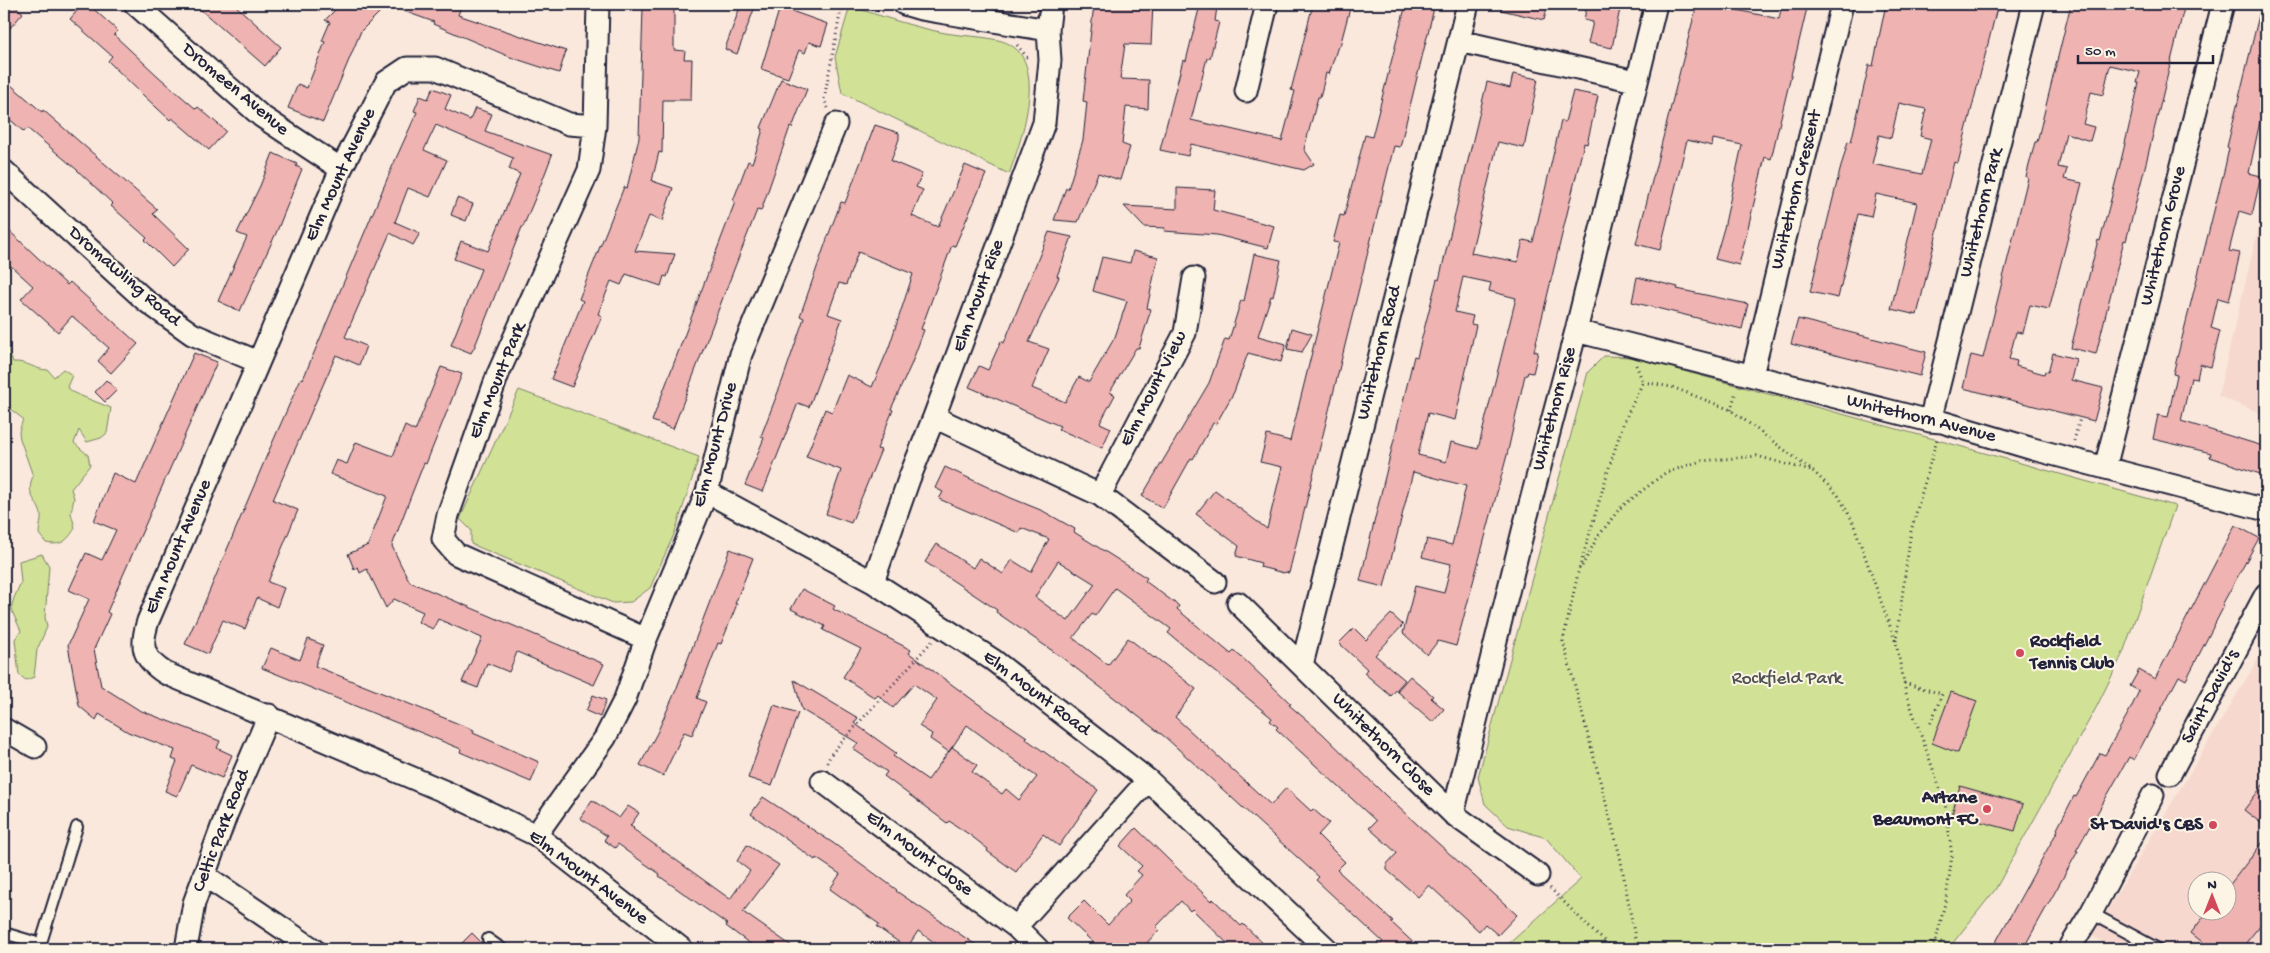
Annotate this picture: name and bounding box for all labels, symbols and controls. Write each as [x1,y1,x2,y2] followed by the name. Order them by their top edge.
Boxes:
[2078,32,2212,64] scale bar
[175,37,293,142] street label: Dromeen Avenue
[2085,43,2116,61] text: 50 m
[300,105,382,245] street label: Elm Mount Avenue
[1766,106,1828,272] street label: Whitethorn Crescent
[1955,145,2010,280] street label: Whitethorn Park
[2136,164,2192,308] street label: Whitethorn Grove
[61,220,186,333] street label: Dromawling Road
[948,236,1010,355] street label: Elm Mount Rise
[1352,282,1408,423] street label: Whitethorn Road
[464,318,532,443] street label: Elm Mount Park
[1115,327,1193,451] street label: Elm Mount View
[1527,345,1583,473] street label: Whitethorn Rise
[688,380,744,510] street label: Elm Mount Drive
[1844,389,1998,449] street label: Whitethorn Avenue
[140,476,218,618] street label: Elm Mount Avenue
[2028,631,2114,676] place label: Rockfield Tennis Club
[2177,645,2246,748] street label: Saint David's
[978,646,1096,743] street label: Elm Mount Road
[2014,647,2026,659] marker: Rockfield Tennis Club
[1732,668,1844,691] park label: Rockfield Park
[1326,688,1440,802] street label: Whitethorn Close
[188,765,257,896] street label: Celtic Park Road
[1872,787,1979,832] place label: Artane Beaumont FC
[1981,803,1993,815] marker: Artane Beaumont FC
[861,806,977,902] street label: Elm Mount Close
[2090,814,2204,837] place label: St David's CBS
[2207,819,2219,831] marker: St David's CBS
[523,825,653,931] street label: Elm Mount Avenue
[2188,870,2238,920] north arrow
[2207,877,2217,894] text: N

